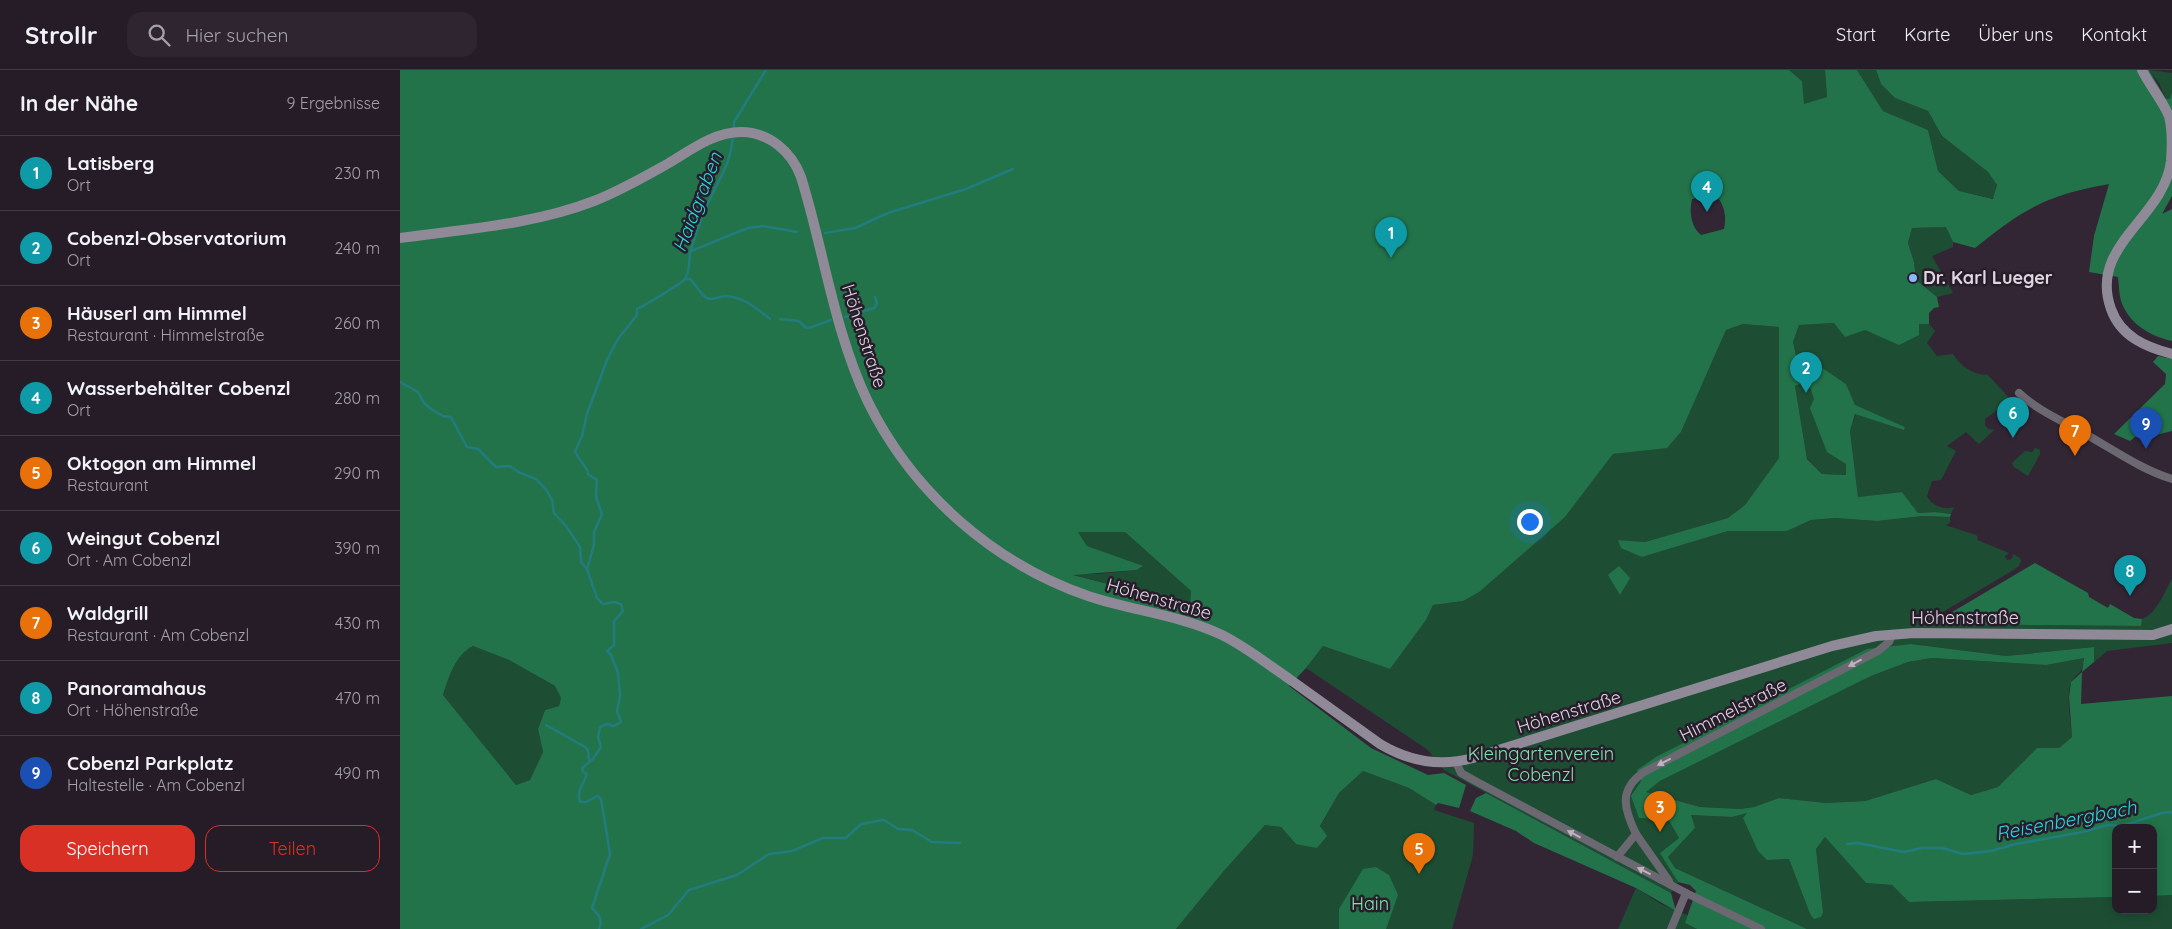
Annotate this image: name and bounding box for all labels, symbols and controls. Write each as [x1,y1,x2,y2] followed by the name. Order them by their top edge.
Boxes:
[127,12,477,57] search box
[25,20,97,50] text: Strollr
[145,21,173,49] icon: search
[185,23,288,47] text: Hier suchen
[1836,23,1876,46] text: Start
[1904,23,1950,46] text: Karte
[1978,23,2053,46] text: Über uns
[2081,23,2147,46] text: Kontakt
[20,90,138,116] text: In der Nähe
[287,93,380,113] text: 9 Ergebnisse
[667,148,727,255] water label: Haidgraben
[67,151,154,175] text: Latisberg
[33,163,39,183] text: 1
[334,163,380,183] text: 230 m
[1691,171,1723,212] pin: 4
[67,175,91,195] text: Ort
[1375,217,1407,258] pin: 1
[67,226,287,250] text: Cobenzl-Observatorium
[31,238,41,258] text: 2
[334,238,380,258] text: 240 m
[67,250,91,270] text: Ort
[1923,266,2053,289] place label: Dr. Karl Lueger
[1907,272,1919,284] marker: Dr. Karl Lueger
[837,281,892,391] street label: Höhenstraße
[67,301,247,325] text: Häuserl am Himmel
[32,313,40,333] text: 3
[334,313,380,333] text: 260 m
[67,325,265,345] text: Restaurant · Himmelstraße
[1790,352,1822,393] pin: 2
[67,376,291,400] text: Wasserbehälter Cobenzl
[31,388,41,408] text: 4
[334,388,380,408] text: 280 m
[1997,397,2029,438] pin: 6
[67,400,91,420] text: Ort
[2130,408,2162,449] pin: 9
[2059,415,2091,456] pin: 7
[67,451,256,475] text: Oktogon am Himmel
[31,463,41,483] text: 5
[334,463,380,483] text: 290 m
[67,475,149,495] text: Restaurant
[1517,509,1543,535] your location
[67,526,220,550] text: Weingut Cobenzl
[32,538,40,558] text: 6
[334,538,380,558] text: 390 m
[67,550,191,570] text: Ort · Am Cobenzl
[2114,555,2146,596] pin: 8
[1104,573,1214,624] street label: Höhenstraße
[67,601,149,625] text: Waldgrill
[1911,606,2019,629] street label: Höhenstraße
[32,613,40,633] text: 7
[335,613,380,633] text: 430 m
[67,625,249,645] text: Restaurant · Am Cobenzl
[1848,659,1862,667] one-way arrow
[1675,673,1790,746] street label: Himmelstraße
[67,676,206,700] text: Panoramahaus
[1514,685,1624,738] street label: Höhenstraße
[32,688,40,708] text: 8
[335,688,380,708] text: 470 m
[67,700,199,720] text: Ort · Höhenstraße
[1468,742,1614,786] park label: Kleingartenverein Cobenzl
[67,751,233,775] text: Cobenzl Parkplatz
[1657,758,1671,766] one-way arrow
[31,763,41,783] text: 9
[334,763,380,783] text: 490 m
[67,775,245,795] text: Haltestelle · Am Cobenzl
[1644,791,1676,832] pin: 3
[1994,794,2140,845] water label: Reisenbergbach
[2112,824,2157,914] map controls
[2112,824,2157,869] button: +
[20,825,195,872] button: Speichern
[205,825,380,872] button: Teilen
[1567,830,1581,838] one-way arrow
[1403,833,1435,874] pin: 5
[1637,867,1651,875] one-way arrow
[2112,869,2157,914] button: −
[1351,892,1389,915] park label: Hain

